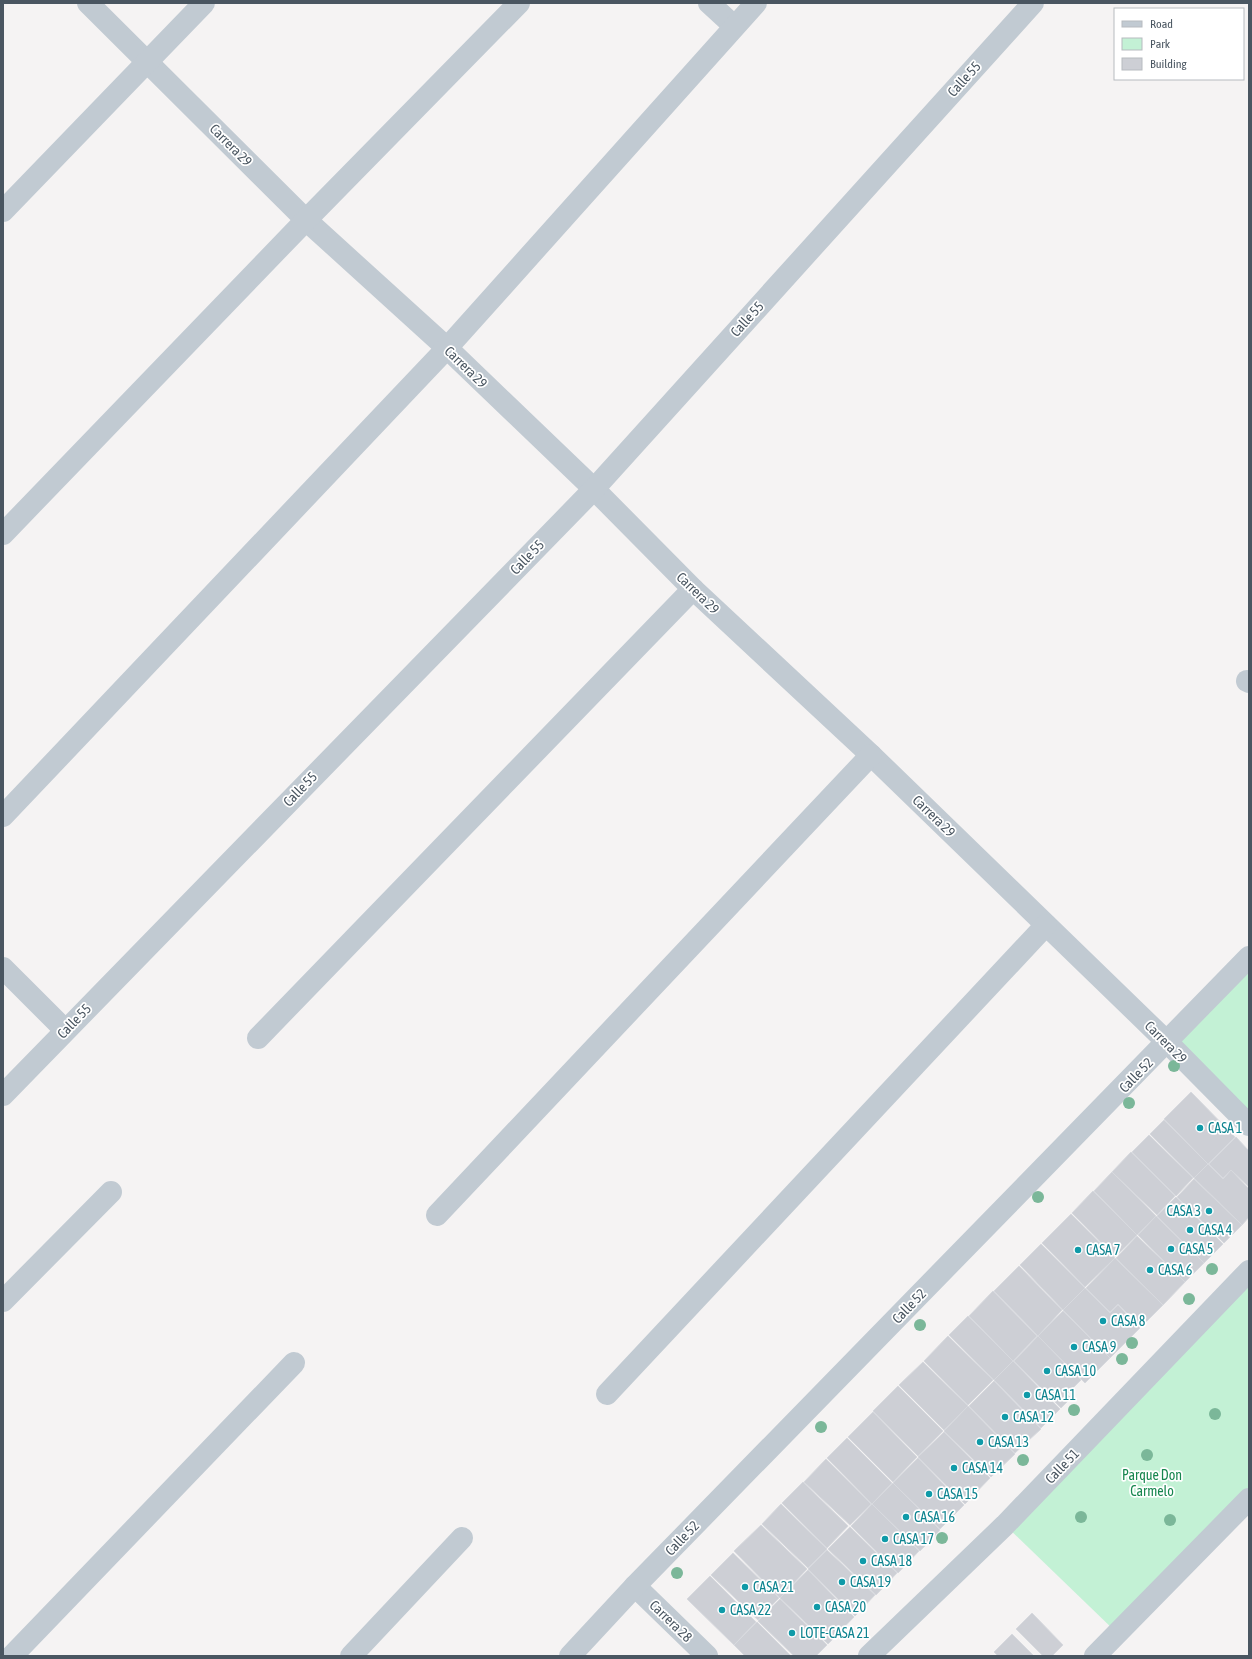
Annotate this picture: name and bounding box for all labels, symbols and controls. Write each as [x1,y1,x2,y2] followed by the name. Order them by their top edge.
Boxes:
[1114,8,1244,80] legend
[1150,17,1173,31] text: Road
[1150,37,1171,51] text: Park
[1150,57,1188,71] text: Building
[944,58,984,100] street label: Calle 55
[207,121,255,169] street label: Carrera 29
[727,298,767,340] street label: Calle 55
[441,343,491,391] street label: Carrera 29
[507,537,547,577] street label: Calle 55
[673,569,723,617] street label: Carrera 29
[280,769,320,809] street label: Calle 55
[909,792,959,840] street label: Carrera 29
[54,1001,94,1041] street label: Calle 55
[1142,1018,1190,1066] street label: Carrera 29
[1116,1055,1156,1095] street label: Calle 52
[1208,1120,1242,1136] place label: CASA 1
[1195,1123,1205,1133] marker: CASA 1
[1167,1203,1201,1219] place label: CASA 3
[1204,1206,1214,1216] marker: CASA 3
[1198,1222,1233,1238] place label: CASA 4
[1185,1225,1195,1235] marker: CASA 4
[1179,1241,1213,1257] place label: CASA 5
[1086,1242,1120,1258] place label: CASA 7
[1166,1244,1176,1254] marker: CASA 5
[1073,1245,1083,1255] marker: CASA 7
[1158,1262,1193,1278] place label: CASA 6
[1145,1265,1155,1275] marker: CASA 6
[889,1286,929,1326] street label: Calle 52
[1111,1313,1146,1329] place label: CASA 8
[1098,1316,1108,1326] marker: CASA 8
[1082,1339,1116,1355] place label: CASA 9
[1069,1342,1079,1352] marker: CASA 9
[1055,1363,1096,1379] place label: CASA 10
[1042,1366,1052,1376] marker: CASA 10
[1035,1387,1076,1403] place label: CASA 11
[1022,1390,1032,1400] marker: CASA 11
[1013,1409,1054,1425] place label: CASA 12
[1000,1412,1010,1422] marker: CASA 12
[988,1434,1029,1450] place label: CASA 13
[975,1437,985,1447] marker: CASA 13
[1042,1446,1082,1486] street label: Calle 51
[962,1460,1003,1476] place label: CASA 14
[949,1463,959,1473] marker: CASA 14
[1122,1467,1182,1499] park label: Parque Don Carmelo
[937,1486,978,1502] place label: CASA 15
[924,1489,934,1499] marker: CASA 15
[914,1509,955,1525] place label: CASA 16
[901,1512,911,1522] marker: CASA 16
[662,1518,702,1558] street label: Calle 52
[893,1531,934,1547] place label: CASA 17
[880,1534,890,1544] marker: CASA 17
[871,1553,912,1569] place label: CASA 18
[858,1556,868,1566] marker: CASA 18
[850,1574,891,1590] place label: CASA 19
[837,1577,847,1587] marker: CASA 19
[753,1579,794,1595] place label: CASA 21
[740,1582,750,1592] marker: CASA 21
[646,1597,696,1645] street label: Carrera 28
[825,1599,866,1615] place label: CASA 20
[730,1602,771,1618] place label: CASA 22
[812,1602,822,1612] marker: CASA 20
[717,1605,727,1615] marker: CASA 22
[800,1625,870,1641] place label: LOTE-CASA 21
[787,1628,797,1638] marker: LOTE-CASA 21

